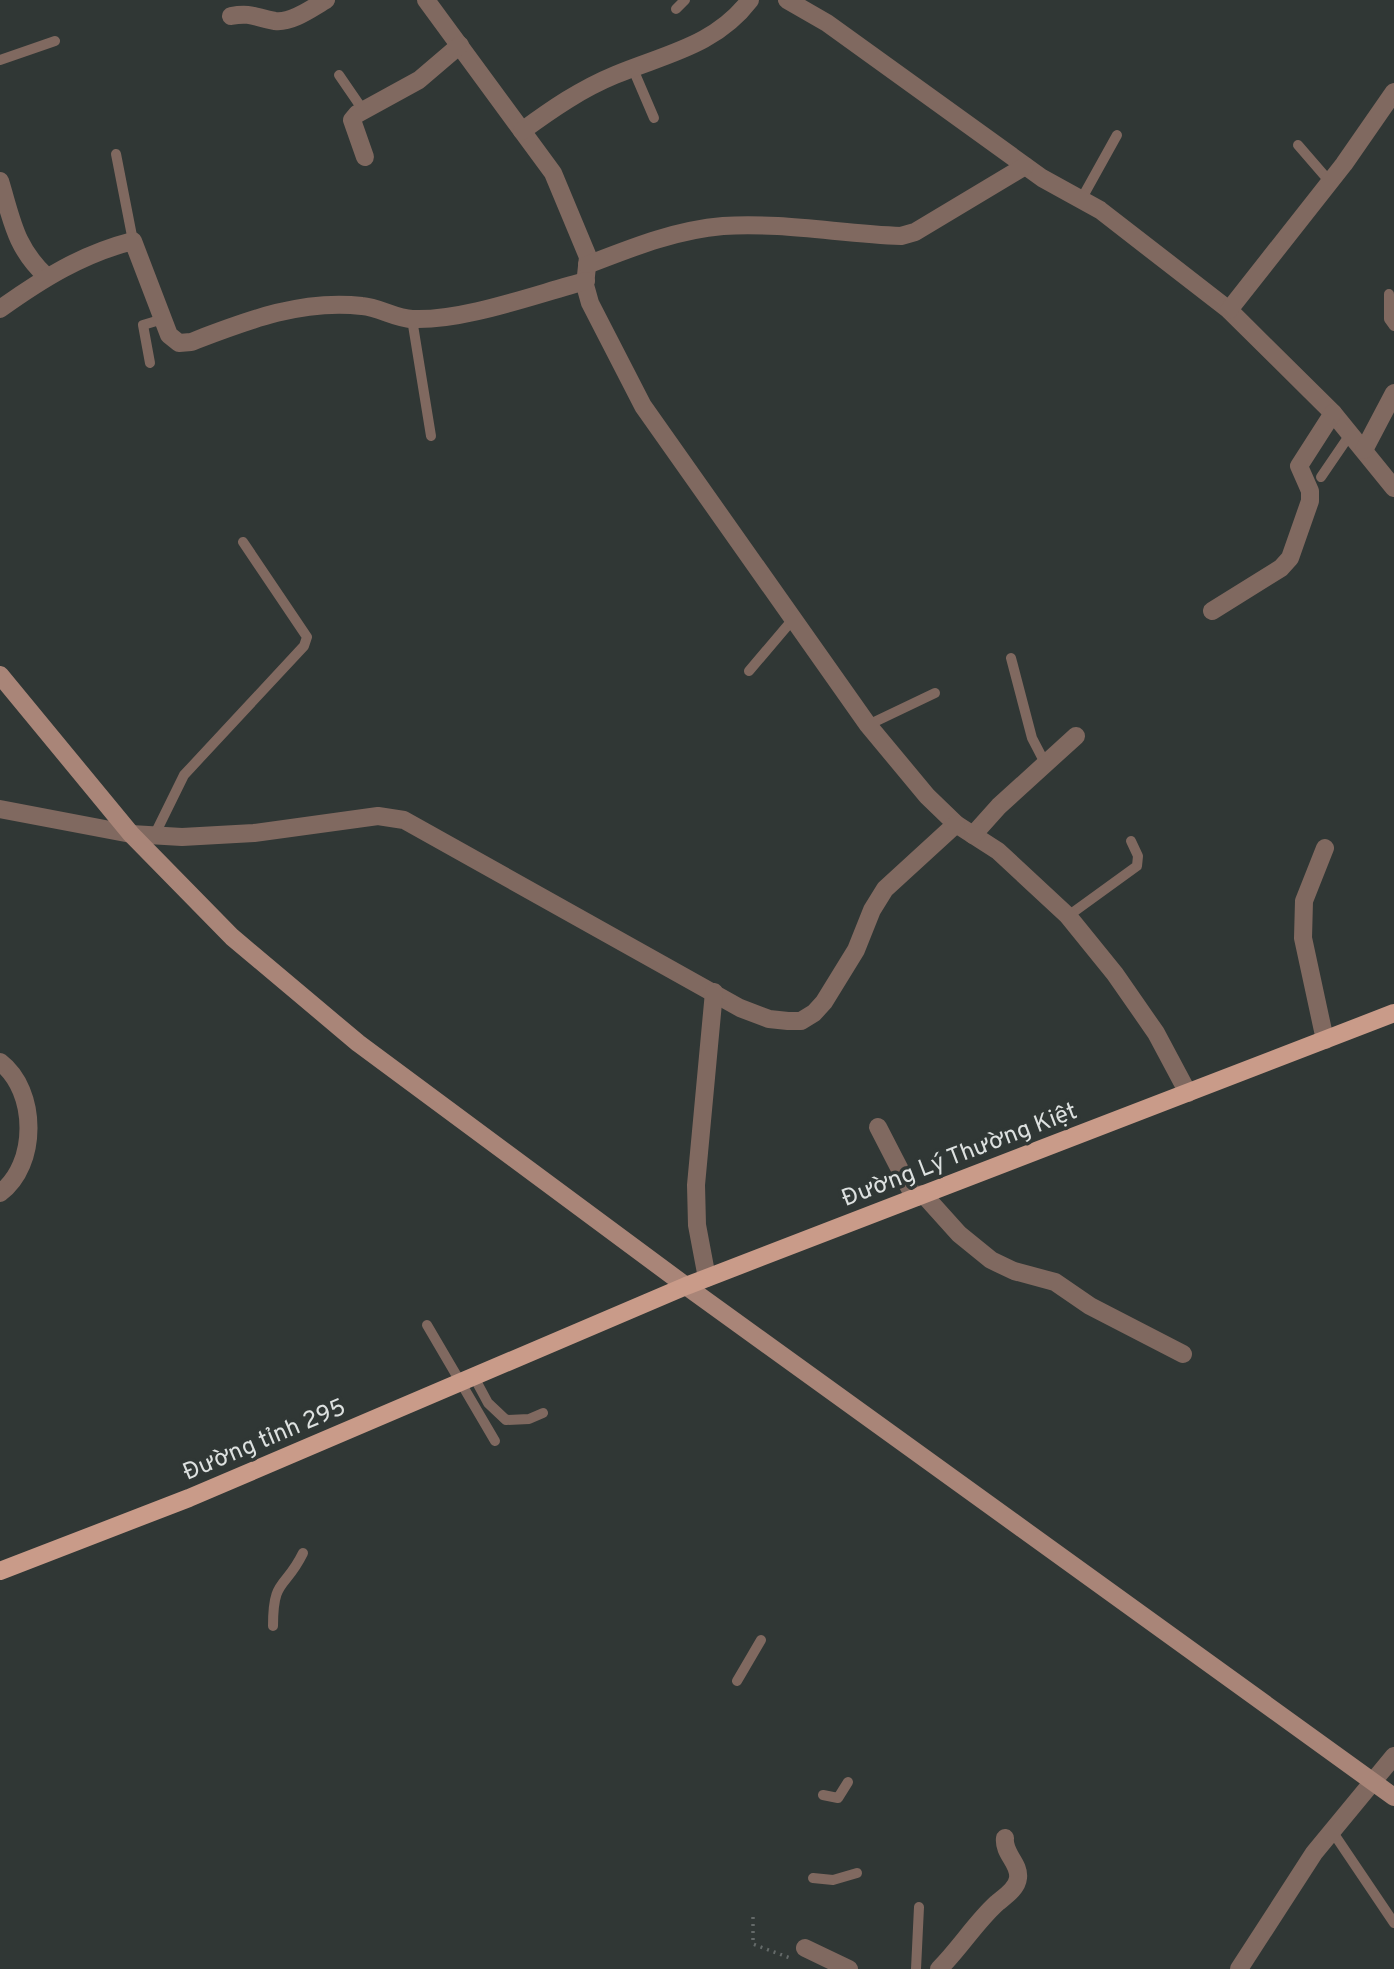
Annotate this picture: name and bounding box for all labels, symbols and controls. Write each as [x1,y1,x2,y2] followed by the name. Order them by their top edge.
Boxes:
[838,1097,1082,1215] street label: Đường Lý Thường Kiệt
[179,1393,351,1489] street label: Đường tỉnh 295

